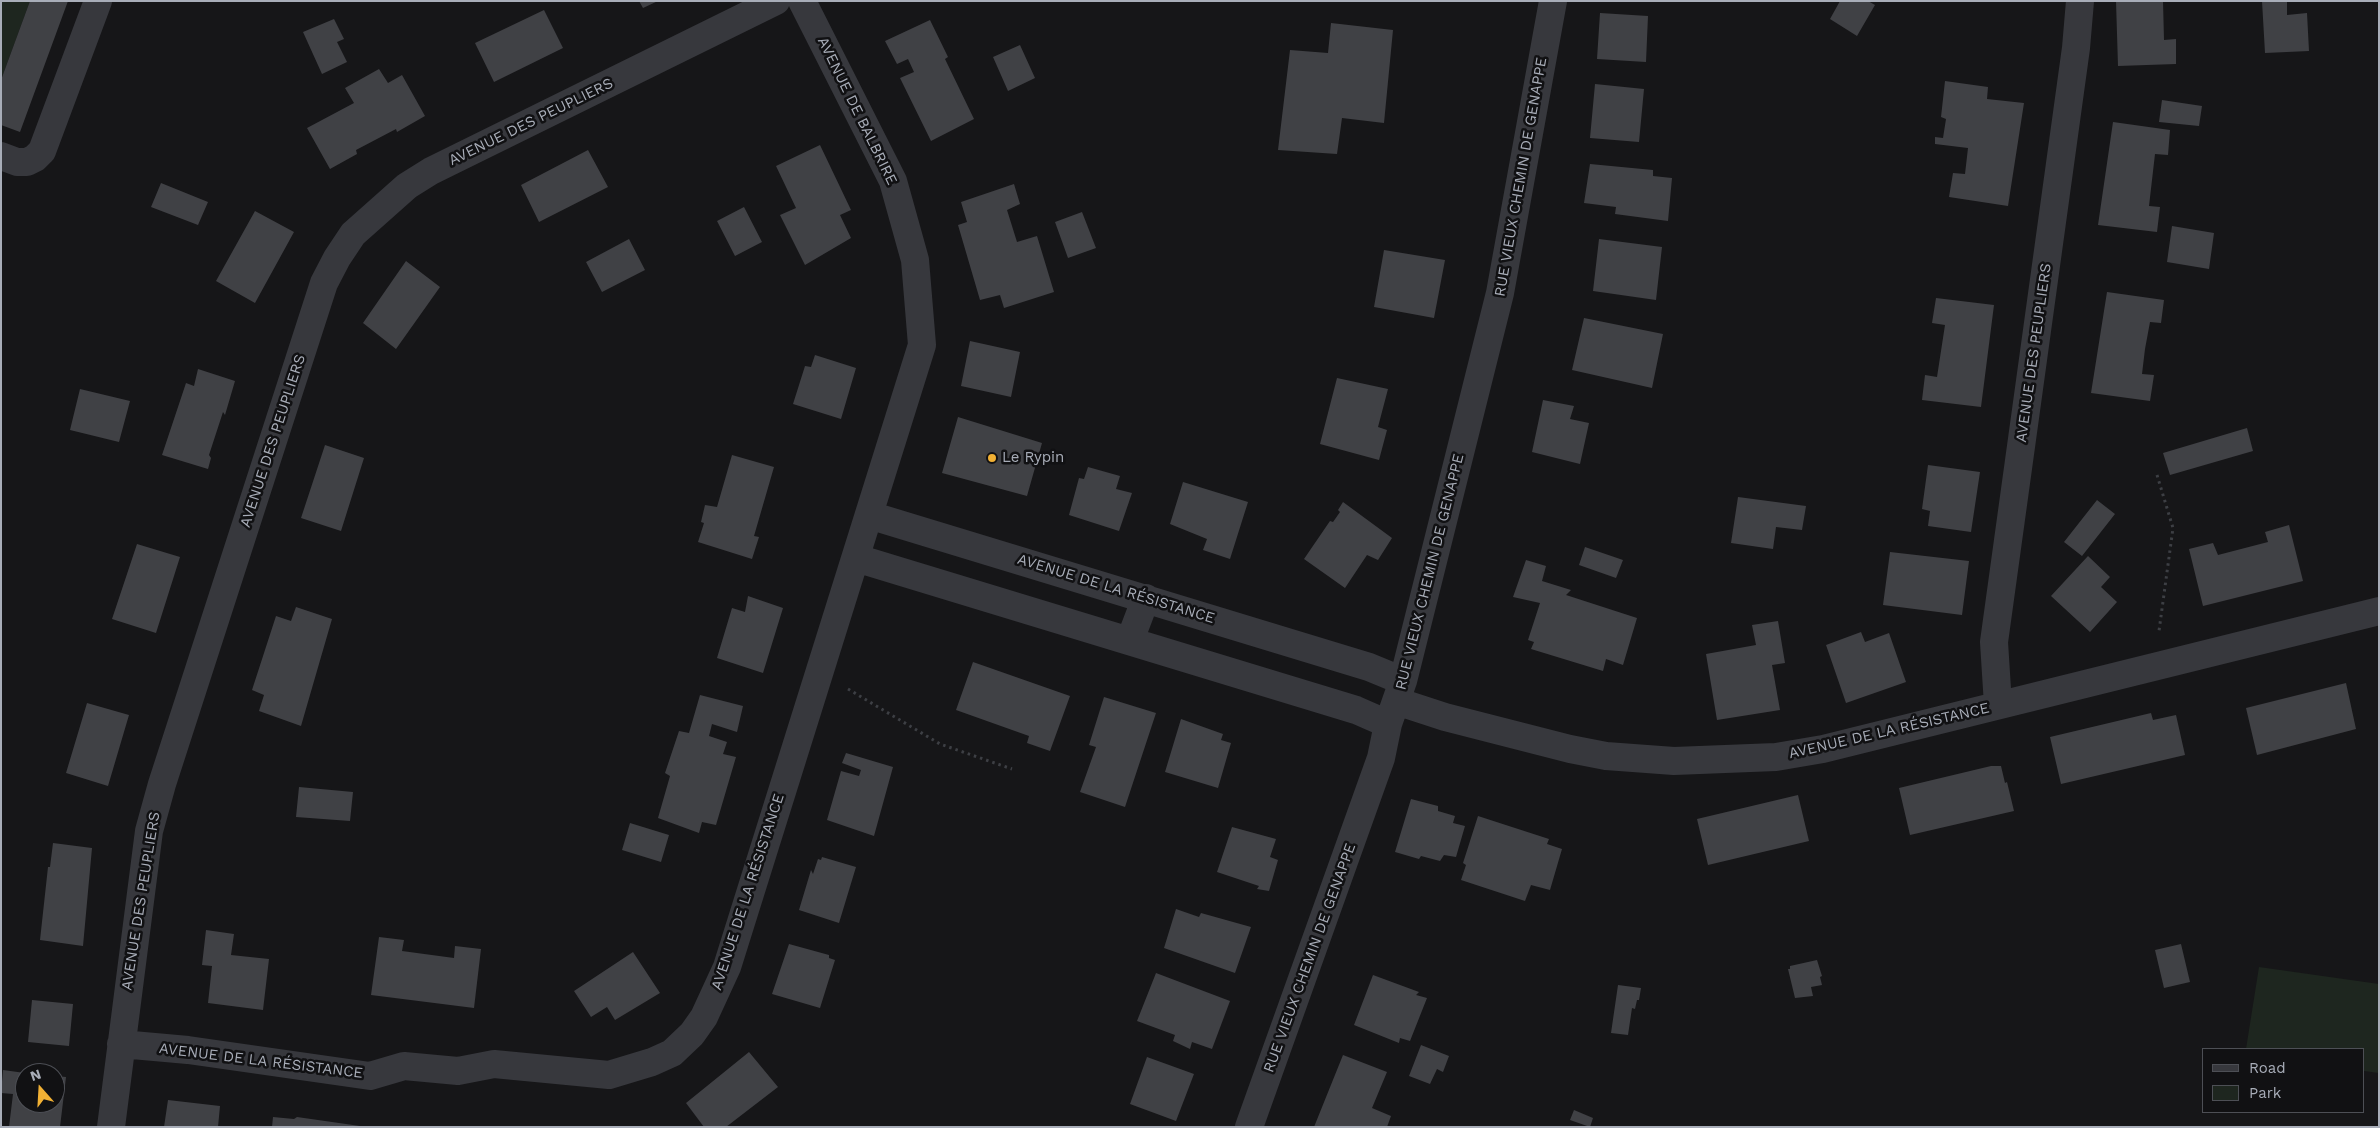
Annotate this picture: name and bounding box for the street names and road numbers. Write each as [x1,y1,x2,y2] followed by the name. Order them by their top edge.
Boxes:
[813,34,901,188] street label: AVENUE DE BALBRIRE
[1491,56,1551,298] street label: RUE VIEUX CHEMIN DE GENAPPE
[446,74,616,170] street label: AVENUE DES PEUPLIERS
[2013,262,2055,444] street label: AVENUE DES PEUPLIERS
[237,352,309,530] street label: AVENUE DES PEUPLIERS
[1392,452,1468,692] street label: RUE VIEUX CHEMIN DE GENAPPE
[1015,550,1217,628] street label: AVENUE DE LA RÉSISTANCE
[1787,699,1991,763] street label: AVENUE DE LA RÉSISTANCE
[708,792,788,992] street label: AVENUE DE LA RÉSISTANCE
[118,810,164,992] street label: AVENUE DES PEUPLIERS
[1260,841,1360,1075] street label: RUE VIEUX CHEMIN DE GENAPPE
[158,1040,364,1082] street label: AVENUE DE LA RÉSISTANCE

